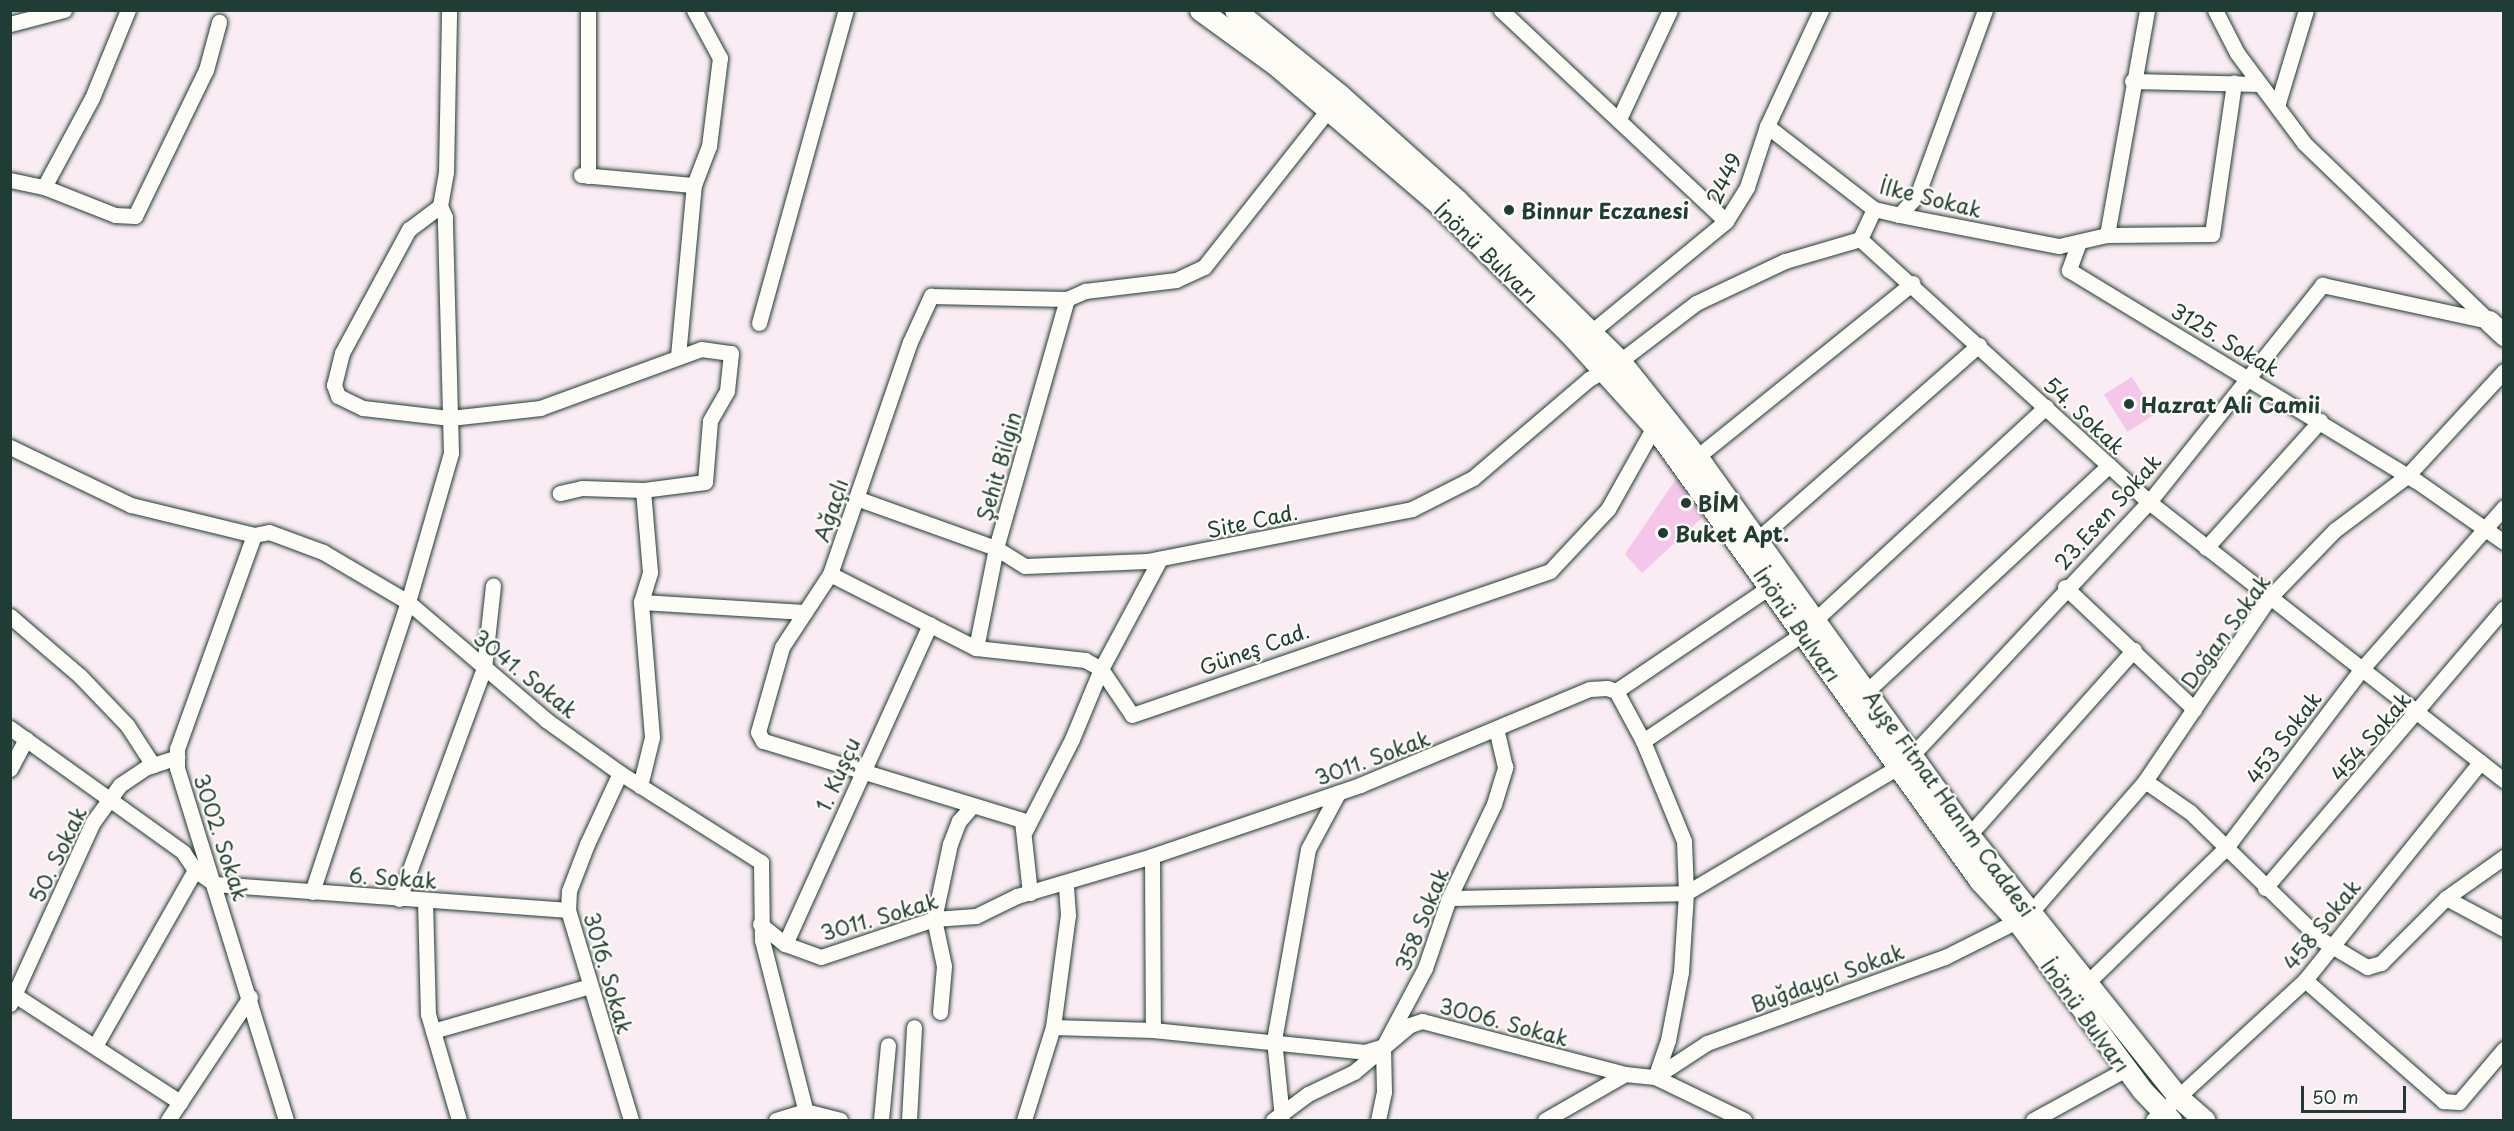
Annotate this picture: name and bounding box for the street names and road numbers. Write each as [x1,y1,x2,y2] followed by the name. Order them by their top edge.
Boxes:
[1700,148,1746,208] street label: 2449
[1877,172,1985,222] street label: İlke Sokak
[1430,197,1544,307] street label: İnönü Bulvarı
[2166,296,2286,382] street label: 3125. Sokak
[2039,371,2131,459] street label: 54. Sokak
[970,408,1026,524] street label: Şehit Bilgin
[2048,447,2166,575] street label: 23.Esen Sokak
[808,475,852,545] street label: Ağaçlı
[1204,498,1300,542] street label: Site Cad.
[1749,562,1847,686] street label: İnönü Bulvarı
[2175,569,2275,693] street label: Doğan Sokak
[1195,616,1313,680] street label: Güneş Cad.
[469,623,583,723] street label: 3041. Sokak
[1859,685,2041,921] street label: Ayşe Fitnat Hanım Caddesi
[2240,685,2326,789] street label: 453 Sokak
[2324,686,2416,786] street label: 454 Sokak
[1310,724,1434,790] street label: 3011. Sokak
[809,732,865,816] street label: 1. Kuşçu
[189,769,255,905] street label: 3002. Sokak
[23,802,91,906] street label: 50. Sokak
[347,861,439,893] street label: 6. Sokak
[1389,863,1453,975] street label: 358 Sokak
[2277,873,2365,975] street label: 458 Sokak
[817,887,941,945] street label: 3011. Sokak
[579,908,639,1038] street label: 3016. Sokak
[1747,937,1907,1017] street label: Buğdaycı Sokak
[2037,954,2135,1076] street label: İnönü Bulvarı
[1436,991,1572,1051] street label: 3006. Sokak

